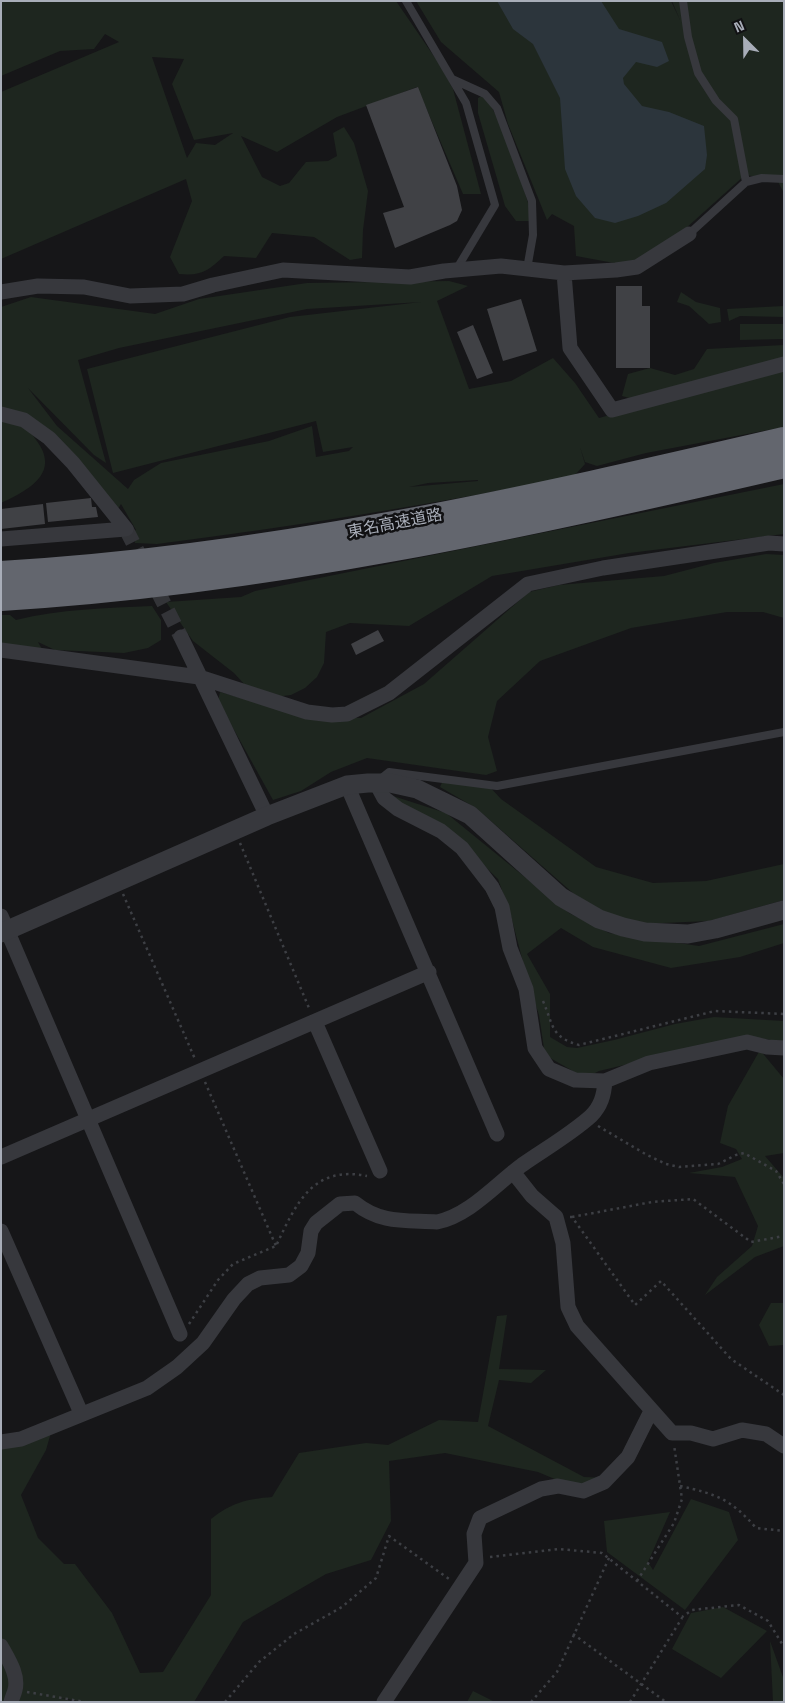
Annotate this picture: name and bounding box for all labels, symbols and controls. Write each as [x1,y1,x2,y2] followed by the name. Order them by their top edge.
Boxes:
[720,15,770,65] north arrow
[731,16,747,36] text: N
[346,505,444,543] street label: 東名高速道路

